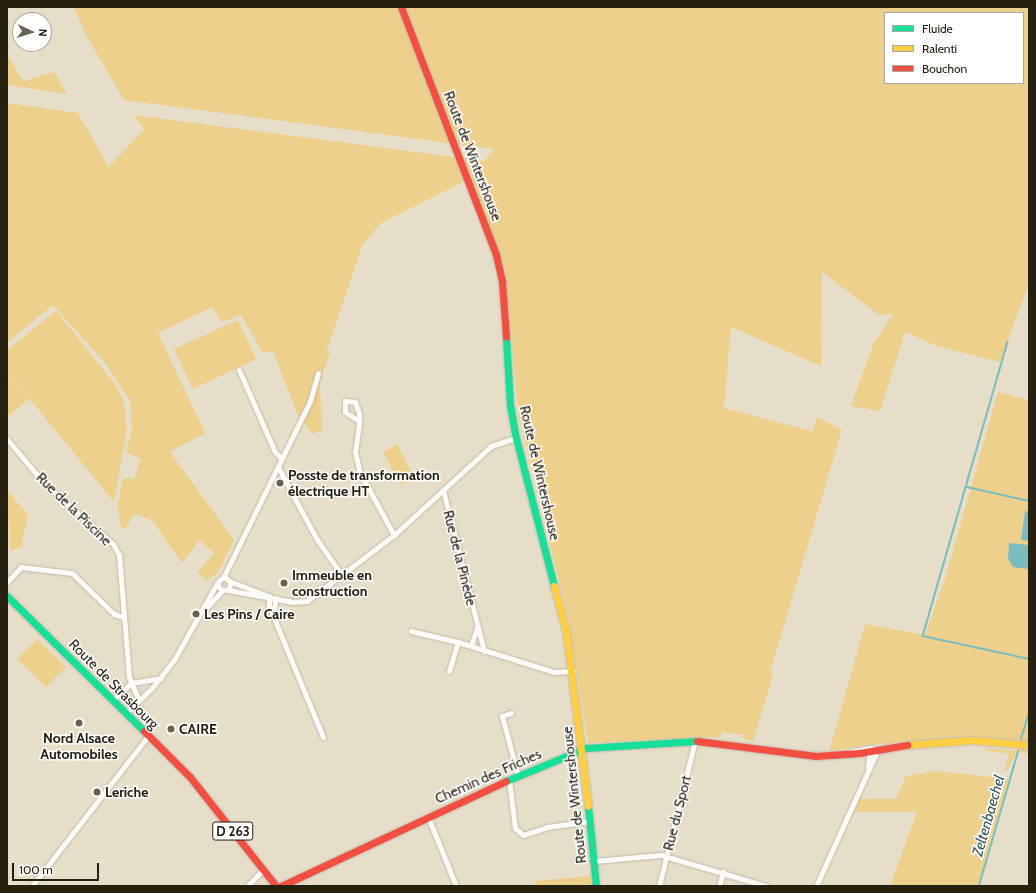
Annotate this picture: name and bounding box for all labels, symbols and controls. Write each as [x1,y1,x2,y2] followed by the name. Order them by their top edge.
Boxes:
[12,12,52,52] north arrow
[884,12,1024,84] legend
[922,21,953,36] text: Fluide
[36,28,50,37] text: N
[922,41,957,56] text: Ralenti
[922,61,967,76] text: Bouchon
[440,89,506,223] street label: Route de Wintershouse
[516,404,564,542] street label: Route de Wintershouse
[288,467,440,500] place label: Posste de transformation électrique HT
[33,469,115,549] street label: Rue de la Piscine
[275,478,285,488] marker: Posste de transformation électrique HT
[440,508,480,608] street label: Rue de la Pinède
[292,567,372,600] place label: Immeuble en construction
[279,578,289,588] marker: Immeuble en construction
[204,606,294,622] place label: Les Pins / Caire
[191,609,201,619] marker: Les Pins / Caire
[66,636,162,732] street label: Route de Strasbourg
[74,718,84,728] marker: Nord Alsace Automobiles
[179,721,217,737] place label: CAIRE
[166,724,176,734] marker: CAIRE
[558,726,590,864] street label: Route de Wintershouse
[40,730,118,762] place label: Nord Alsace Automobiles
[432,745,544,807] street label: Chemin des Friches
[969,773,1009,859] water label: Zeltenbaechel
[660,774,694,852] street label: Rue du Sport
[105,784,148,800] place label: Leriche
[92,787,102,797] marker: Leriche
[212,820,254,842] road number: D 263
[14,855,101,881] scale bar
[19,862,53,877] text: 100 m

